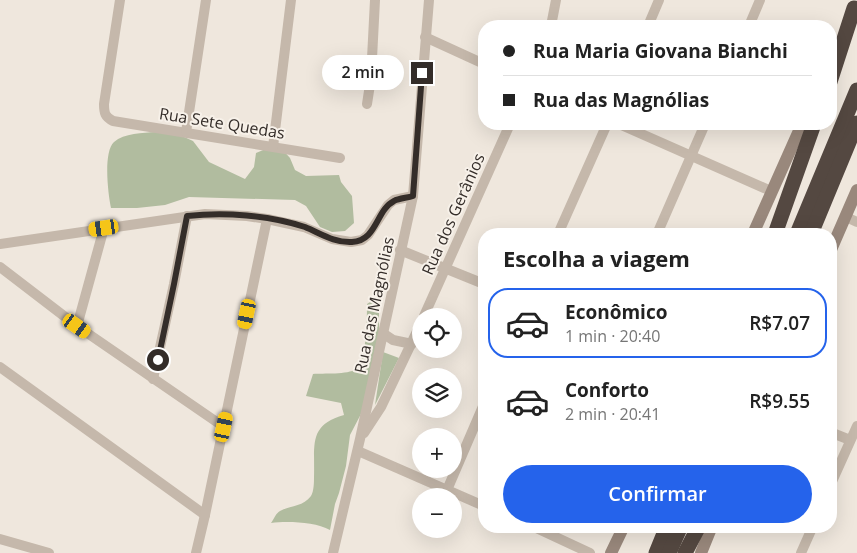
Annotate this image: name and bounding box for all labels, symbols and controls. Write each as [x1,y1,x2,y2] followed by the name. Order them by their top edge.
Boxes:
[533,38,788,64] text: Rua Maria Giovana Bianchi
[322,56,404,90] callout: 2 min
[341,61,385,83] text: 2 min
[411,62,433,84] route end
[533,87,709,113] text: Rua das Magnólias
[158,102,286,144] street label: Rua Sete Quedas
[416,150,490,278] street label: Rua dos Gerânios
[88,218,119,238] car
[349,235,399,375] street label: Rua das Magnólias
[503,243,690,273] text: Escolha a viagem
[236,298,257,330] car
[565,299,667,325] text: Econômico
[505,301,550,346] icon: car
[412,308,462,538] map controls
[412,308,462,358] button: locate
[749,310,810,336] text: R$7.07
[60,311,93,341] car
[565,325,660,347] text: 1 min · 20:40
[147,349,169,371] route start
[412,368,462,418] button: layers
[565,377,649,403] text: Conforto
[505,379,550,424] icon: car
[749,388,810,414] text: R$9.55
[565,403,660,425] text: 2 min · 20:41
[213,411,234,443] car
[412,428,462,478] button: +
[503,465,812,523] button: Confirmar
[412,488,462,538] button: −

